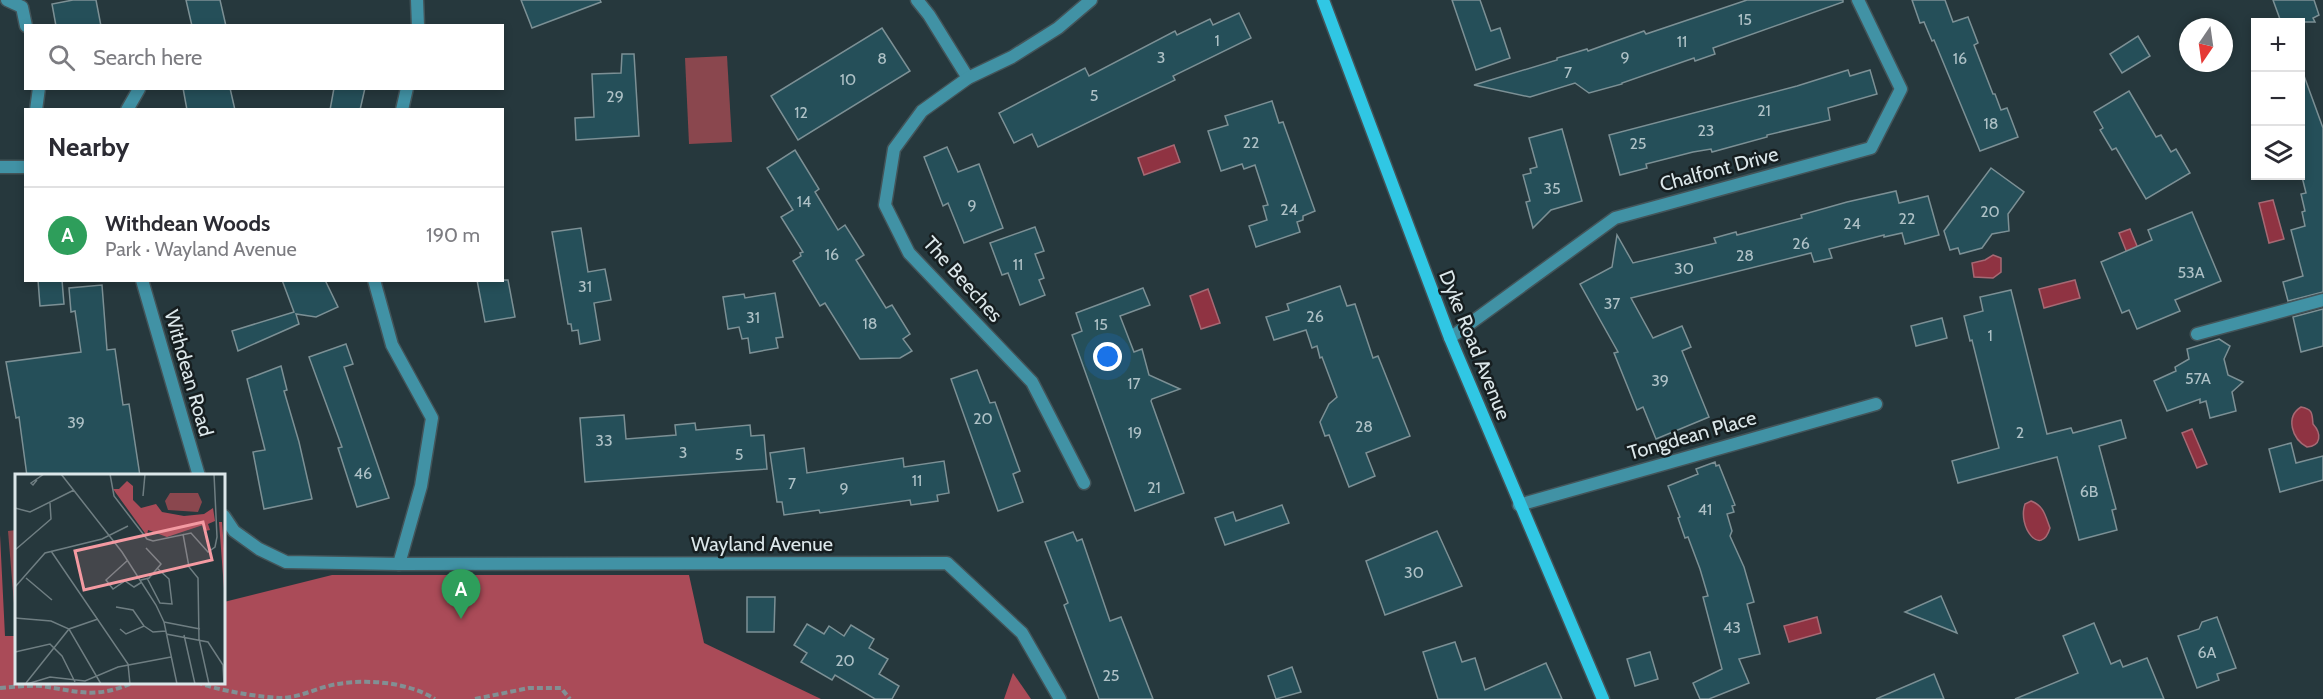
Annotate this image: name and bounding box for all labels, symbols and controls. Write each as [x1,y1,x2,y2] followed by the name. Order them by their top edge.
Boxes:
[1738,10,1752,29] house number: 15
[2179,18,2233,72] north arrow
[2251,18,2305,180] map controls
[2251,18,2305,72] button: +
[24,24,504,90] search box
[1214,31,1220,50] house number: 1
[1677,32,1687,51] house number: 11
[45,41,78,74] icon: search
[93,44,202,71] text: Search here
[1157,48,1165,67] house number: 3
[1620,48,1630,67] house number: 9
[877,49,887,68] house number: 8
[1953,49,1967,68] house number: 16
[1564,63,1572,82] house number: 7
[840,70,856,89] house number: 10
[2251,72,2305,126] button: −
[1090,86,1098,105] house number: 5
[606,87,624,106] house number: 29
[1757,101,1771,120] house number: 21
[794,103,808,122] house number: 12
[1984,114,1998,133] house number: 18
[1697,121,1715,140] house number: 23
[2251,126,2305,180] button: layers
[48,131,129,163] text: Nearby
[1243,133,1259,152] house number: 22
[1629,134,1647,153] house number: 25
[1657,142,1781,196] street label: Chalfont Drive
[1543,179,1561,198] house number: 35
[797,192,811,211] house number: 14
[967,196,977,215] house number: 9
[1280,200,1298,219] house number: 24
[1980,202,2000,221] house number: 20
[1899,209,1915,228] house number: 22
[105,210,270,237] text: Withdean Woods
[1843,214,1861,233] house number: 24
[61,223,74,247] text: A
[426,223,480,247] text: 190 m
[918,231,1008,327] street label: The Beeches
[1792,234,1810,253] house number: 26
[105,237,297,261] text: Park · Wayland Avenue
[825,245,839,264] house number: 16
[1736,246,1754,265] house number: 28
[1013,255,1023,274] house number: 11
[1674,259,1694,278] house number: 30
[2177,263,2205,282] house number: 53A
[1434,267,1516,423] street label: Dyke Road Avenue
[578,277,592,296] house number: 31
[1604,294,1620,313] house number: 37
[159,307,219,439] street label: Withdean Road
[1306,307,1324,326] house number: 26
[746,308,760,327] house number: 31
[863,314,877,333] house number: 18
[1094,315,1108,334] house number: 15
[1987,326,1993,345] house number: 1
[1093,342,1122,371] your location
[2185,369,2211,388] house number: 57A
[1651,371,1669,390] house number: 39
[1127,374,1141,393] house number: 17
[1625,405,1759,465] street label: Tongdean Place
[973,409,993,428] house number: 20
[67,413,85,432] house number: 39
[1355,417,1373,436] house number: 28
[1128,423,1142,442] house number: 19
[2016,423,2024,442] house number: 2
[595,431,613,450] house number: 33
[679,443,687,462] house number: 3
[735,445,743,464] house number: 5
[354,464,372,483] house number: 46
[912,471,922,490] house number: 11
[15,474,225,684] inset map
[788,474,796,493] house number: 7
[1147,478,1161,497] house number: 21
[839,479,849,498] house number: 9
[2080,482,2099,501] house number: 6B
[1698,500,1712,519] house number: 41
[691,532,833,556] street label: Wayland Avenue
[1404,563,1424,582] house number: 30
[442,570,480,619] pin: A
[1723,618,1741,637] house number: 43
[2198,643,2217,662] house number: 6A
[835,651,855,670] house number: 20
[1102,666,1120,685] house number: 25

